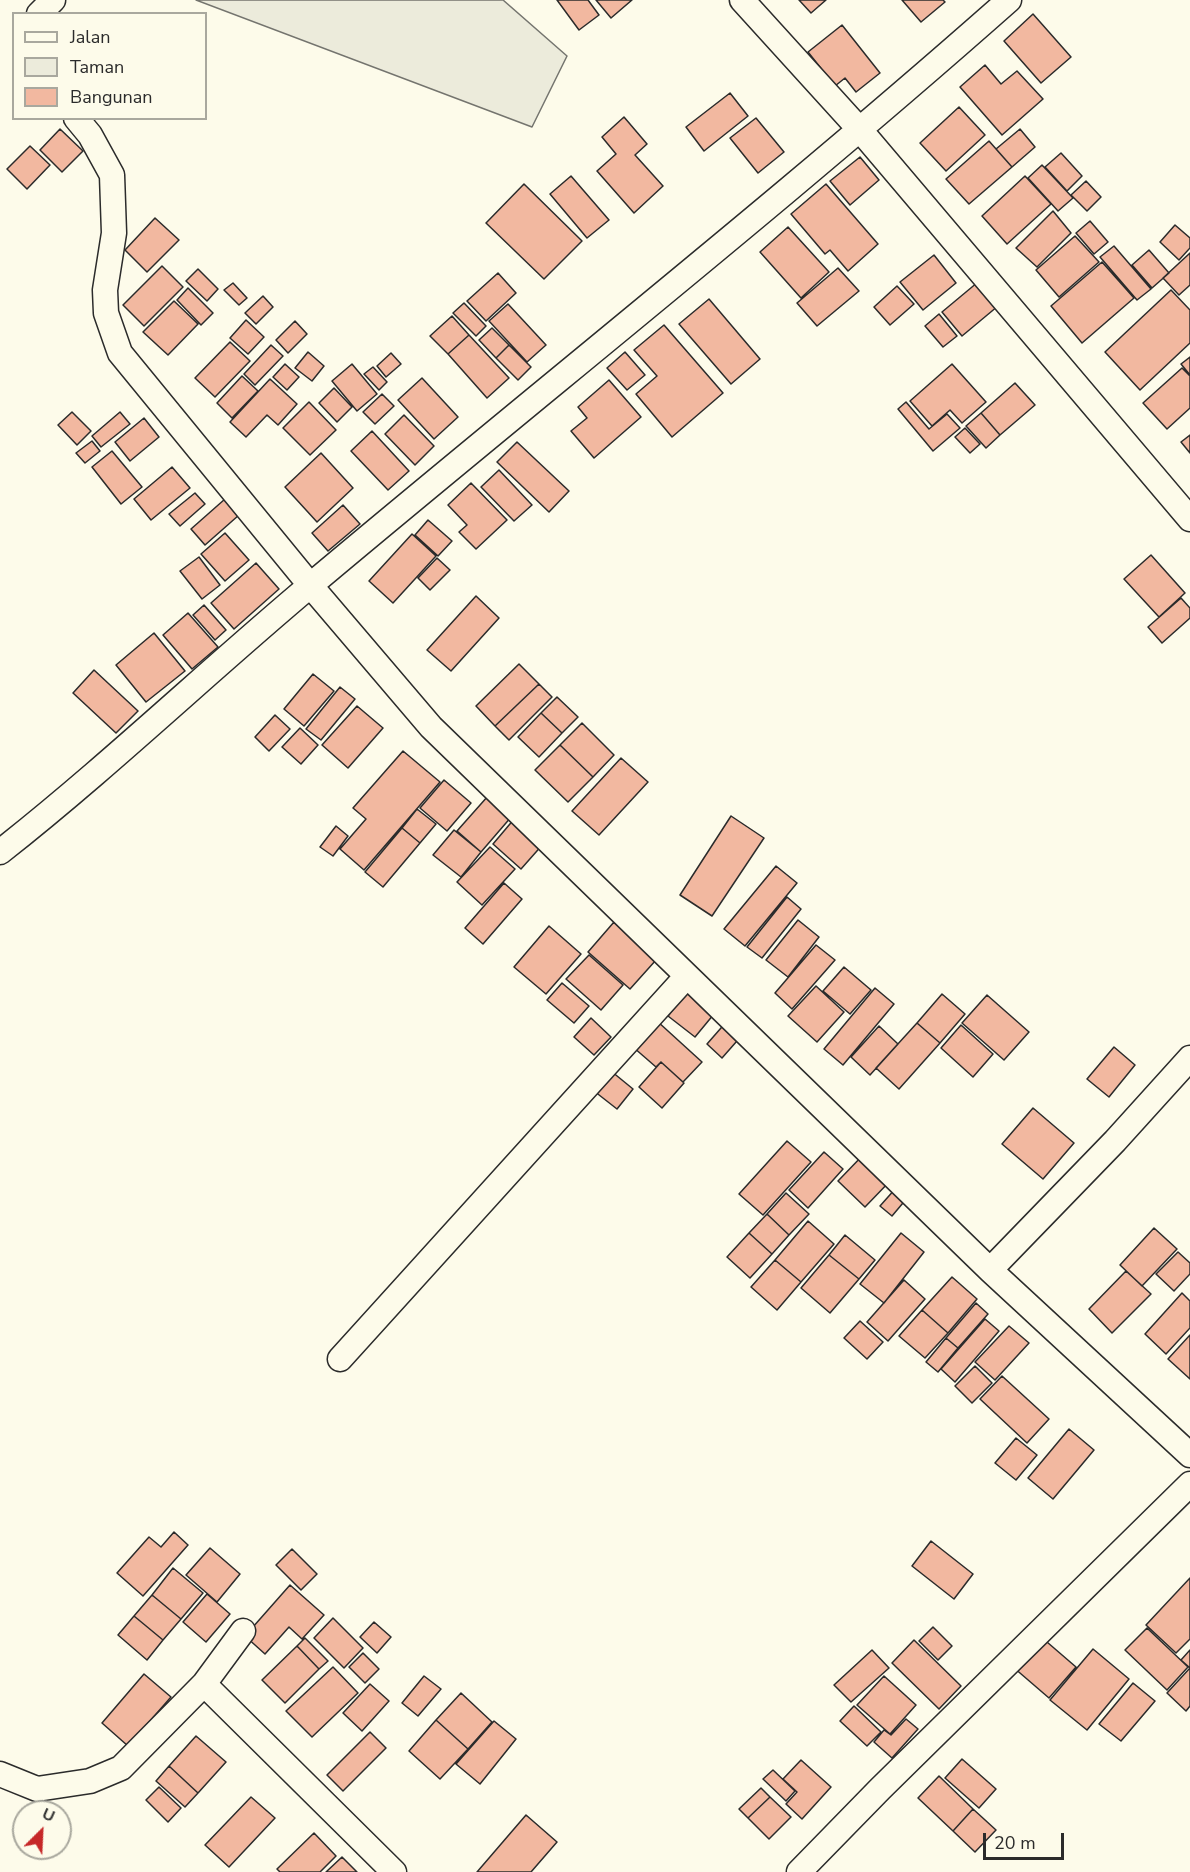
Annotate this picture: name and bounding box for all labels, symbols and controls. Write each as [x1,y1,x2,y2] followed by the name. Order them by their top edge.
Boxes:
[12,12,207,120] legend
[70,25,110,49] text: Jalan
[70,55,124,79] text: Taman
[70,85,153,109] text: Bangunan
[12,1800,72,1860] north arrow
[39,1803,58,1828] text: U
[986,1821,1067,1859] scale bar
[994,1831,1036,1855] text: 20 m

